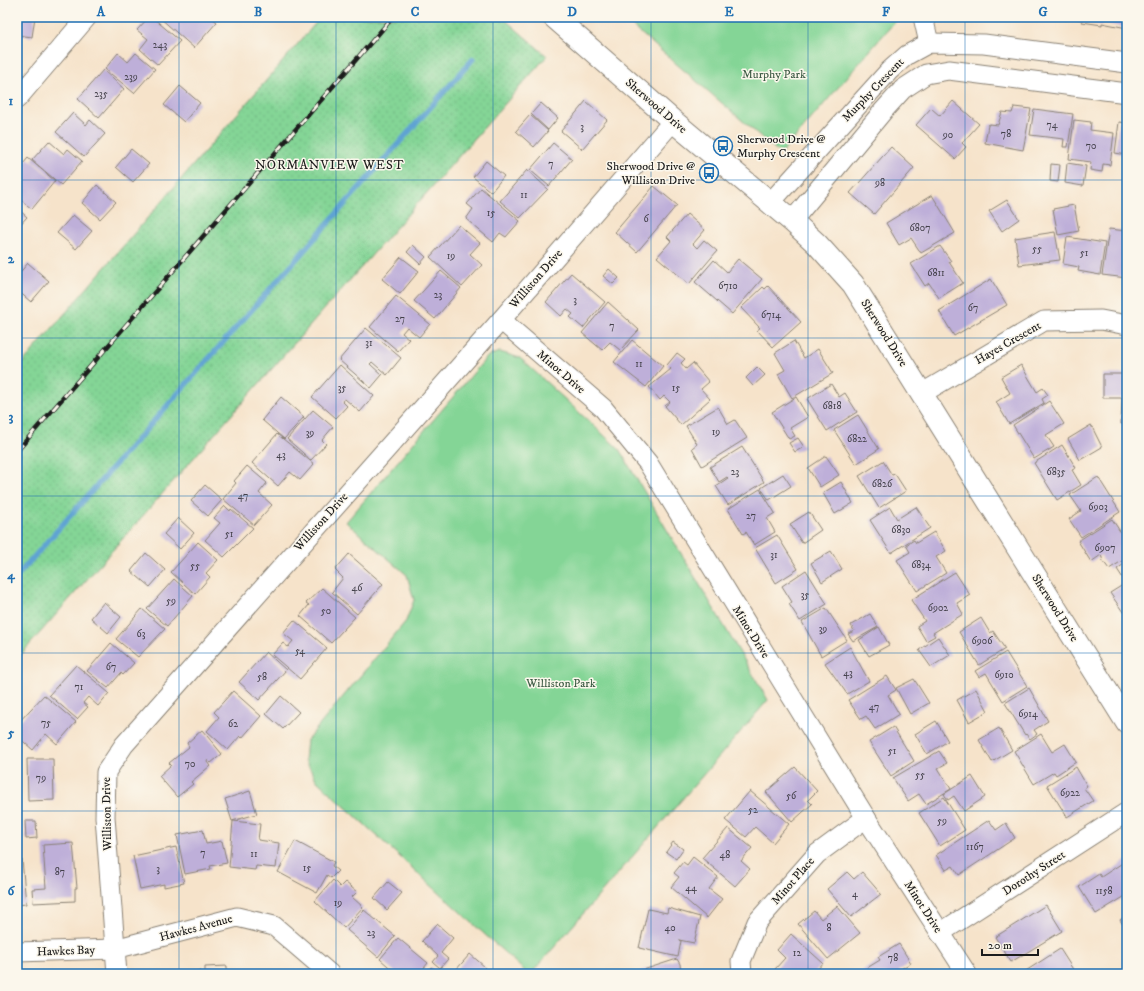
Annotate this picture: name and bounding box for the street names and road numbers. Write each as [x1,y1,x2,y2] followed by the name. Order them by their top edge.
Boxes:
[839,55,907,125] street label: Murphy Crescent
[622,75,690,137] street label: Sherwood Drive
[506,246,566,312] street label: Williston Drive
[857,296,911,370] street label: Sherwood Drive
[972,318,1044,368] street label: Hayes Crescent
[534,347,588,397] street label: Minot Drive
[290,490,351,555] street label: Williston Drive
[1028,571,1082,645] street label: Sherwood Drive
[729,603,773,661] street label: Minot Drive
[99,777,115,852] street label: Williston Drive
[1000,847,1068,899] street label: Dorothy Street
[768,854,818,908] street label: Minot Place
[901,878,945,936] street label: Minot Drive
[158,911,234,945] street label: Hawkes Avenue
[37,942,96,960] street label: Hawkes Bay

